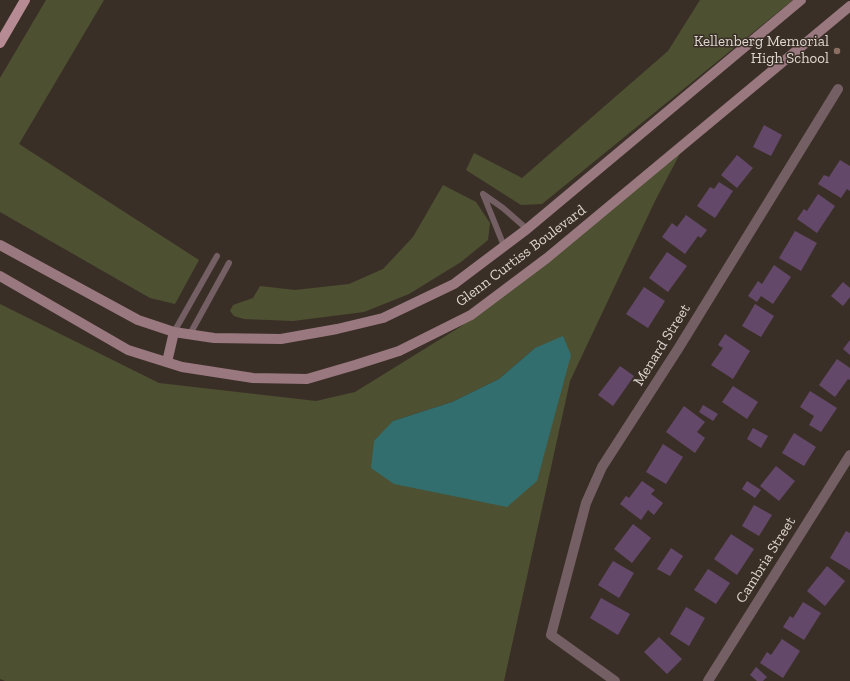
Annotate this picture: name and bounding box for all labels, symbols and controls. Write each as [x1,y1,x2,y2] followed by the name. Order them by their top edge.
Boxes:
[694,33,829,68] place label: Kellenberg Memorial High School
[832,46,842,56] marker: Kellenberg Memorial High School
[452,201,590,311] street label: Glenn Curtiss Boulevard
[630,301,694,389] street label: Menard Street
[732,513,800,607] street label: Cambria Street

